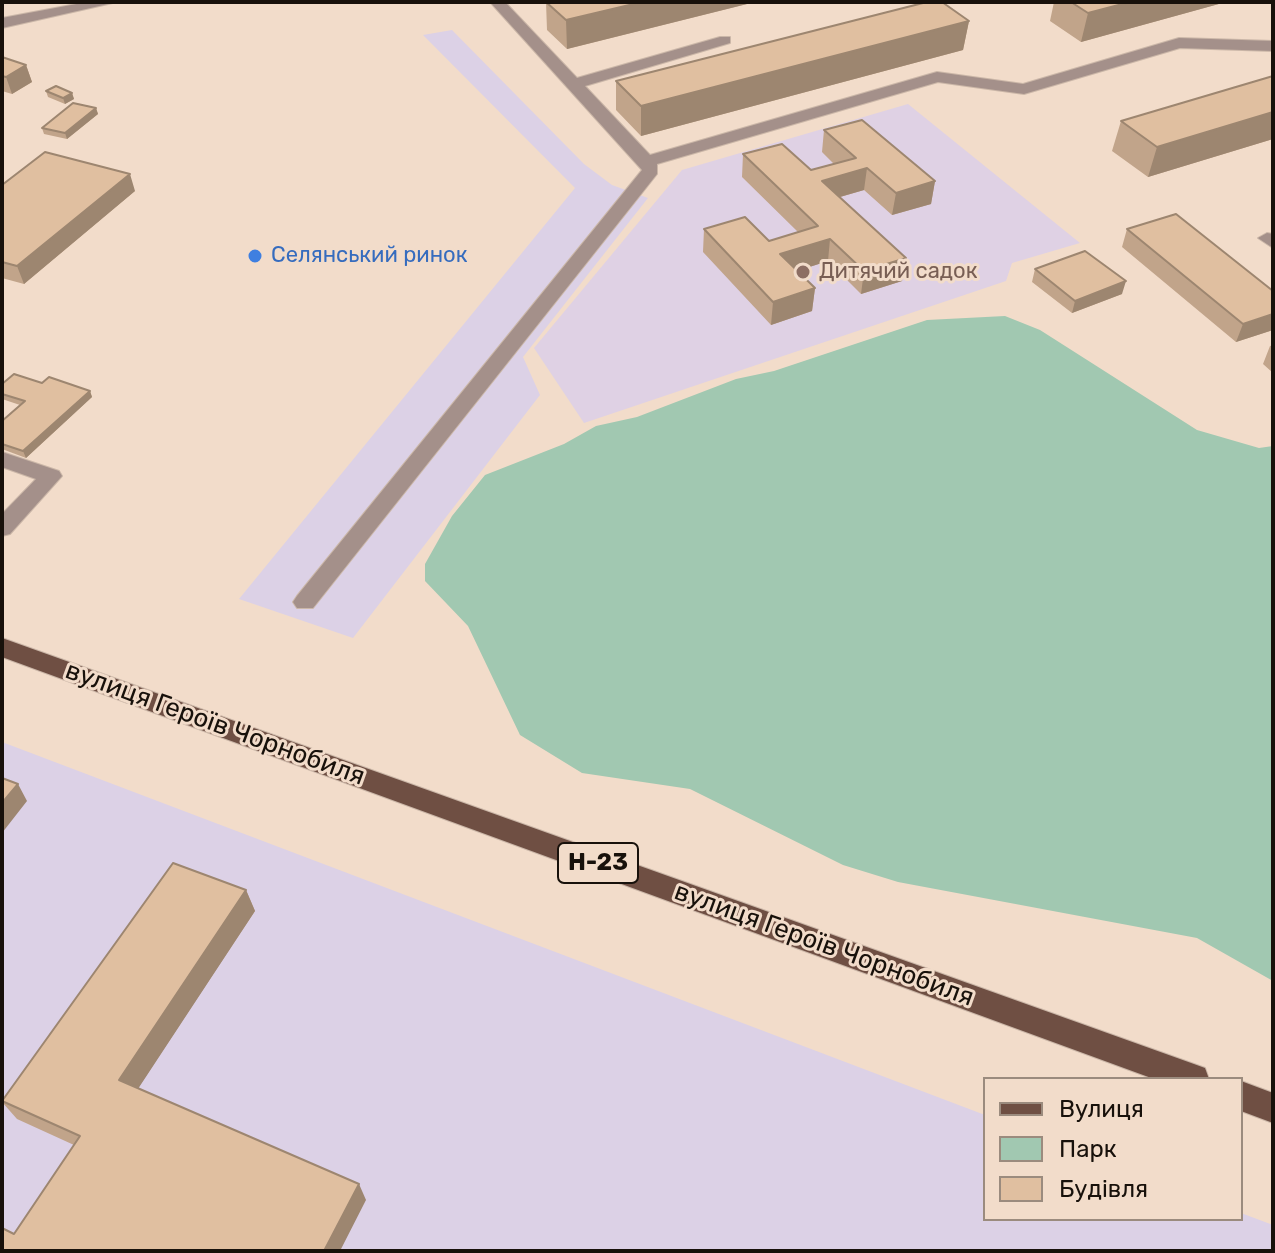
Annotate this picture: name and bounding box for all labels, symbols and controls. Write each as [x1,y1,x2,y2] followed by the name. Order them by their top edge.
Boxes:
[271,243,467,269] place label: Селянський ринок
[246,247,264,265] marker: Селянський ринок
[819,259,977,285] place label: Дитячий садок
[794,263,812,281] marker: Дитячий садок
[61,655,369,793] street label: вулиця Героїв Чорнобиля
[558,843,638,883] road number: Н-23
[670,876,978,1014] street label: вулиця Героїв Чорнобиля
[983,1077,1243,1221] legend
[1059,1095,1144,1123] text: Вулиця
[1059,1135,1117,1163] text: Парк
[1059,1175,1148,1203] text: Будівля

